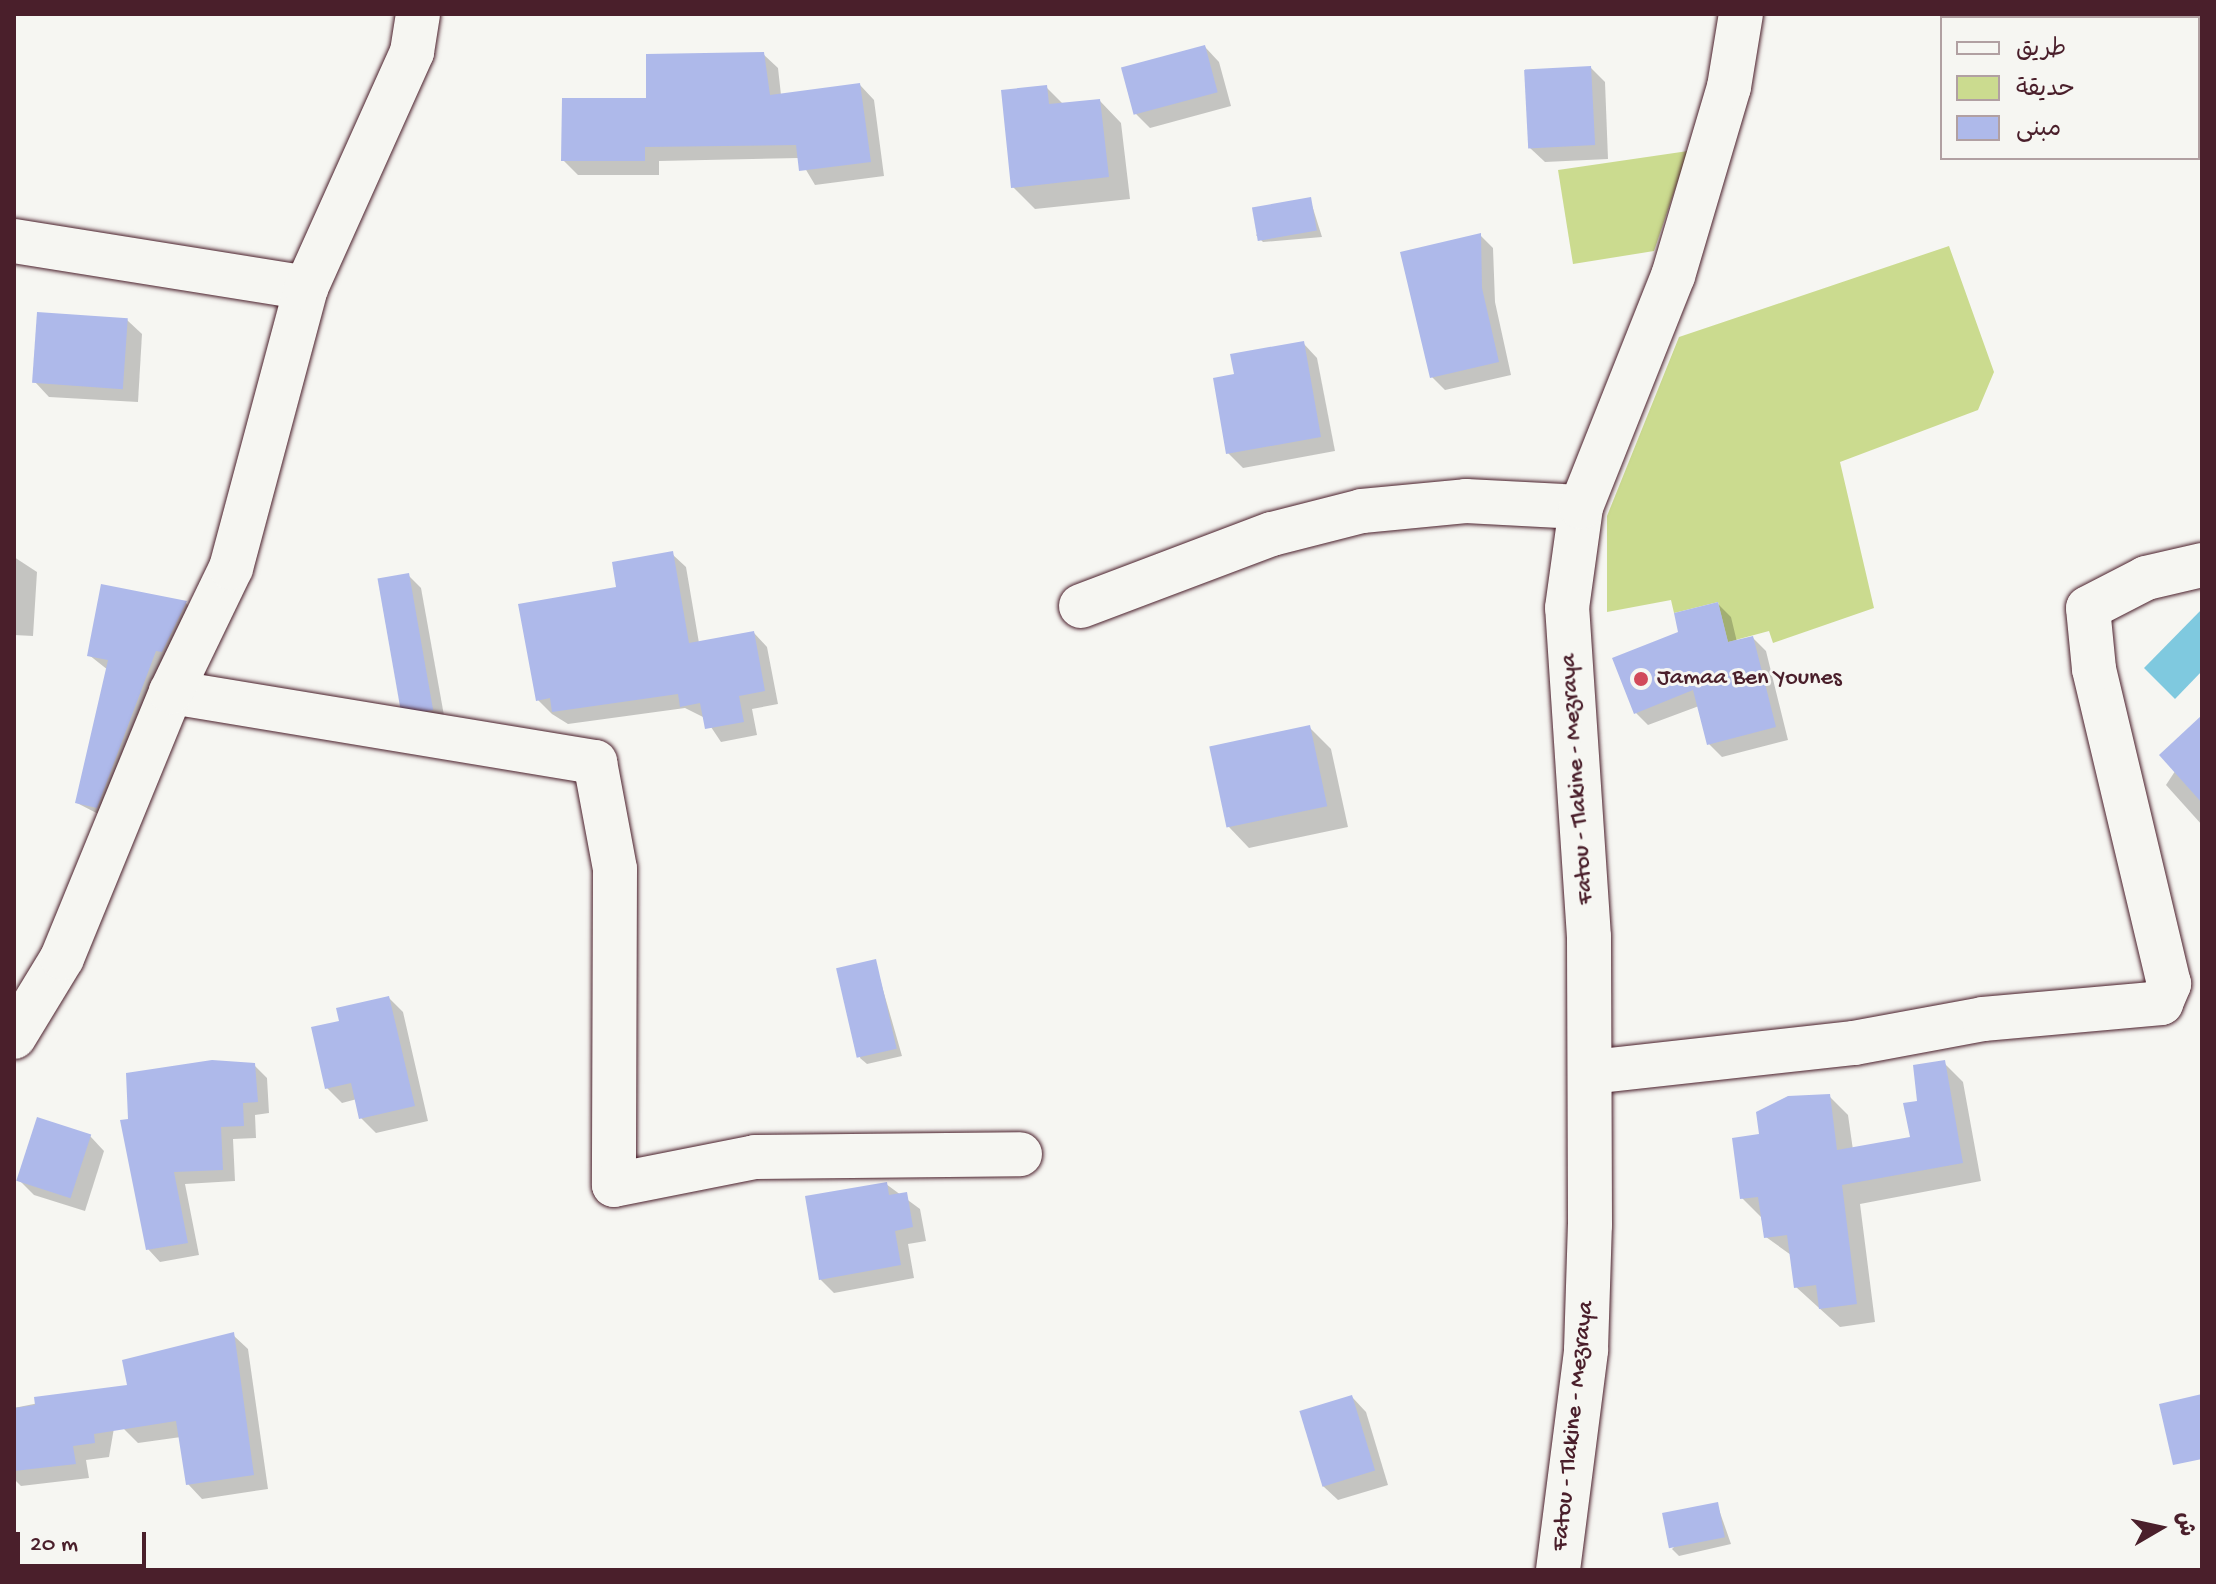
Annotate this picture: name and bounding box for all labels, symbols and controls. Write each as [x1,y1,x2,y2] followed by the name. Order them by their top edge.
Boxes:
[1940,16,2200,160] legend
[2016,36,2066,65] text: طريق
[2016,76,2075,105] text: حديقة
[2016,116,2061,145] text: مبنى
[1555,653,1601,905] street label: Fatou - Tlakine - Mezraya
[1657,665,1842,693] place label: Jamaa Ben Younes
[1632,670,1650,688] marker: Jamaa Ben Younes
[1547,1300,1601,1552] street label: Fatou - Tlakine - Mezraya
[2120,1488,2200,1568] north arrow
[2169,1510,2198,1538] text: ش
[20,1516,150,1566] scale bar
[30,1531,78,1560] text: 20 m

